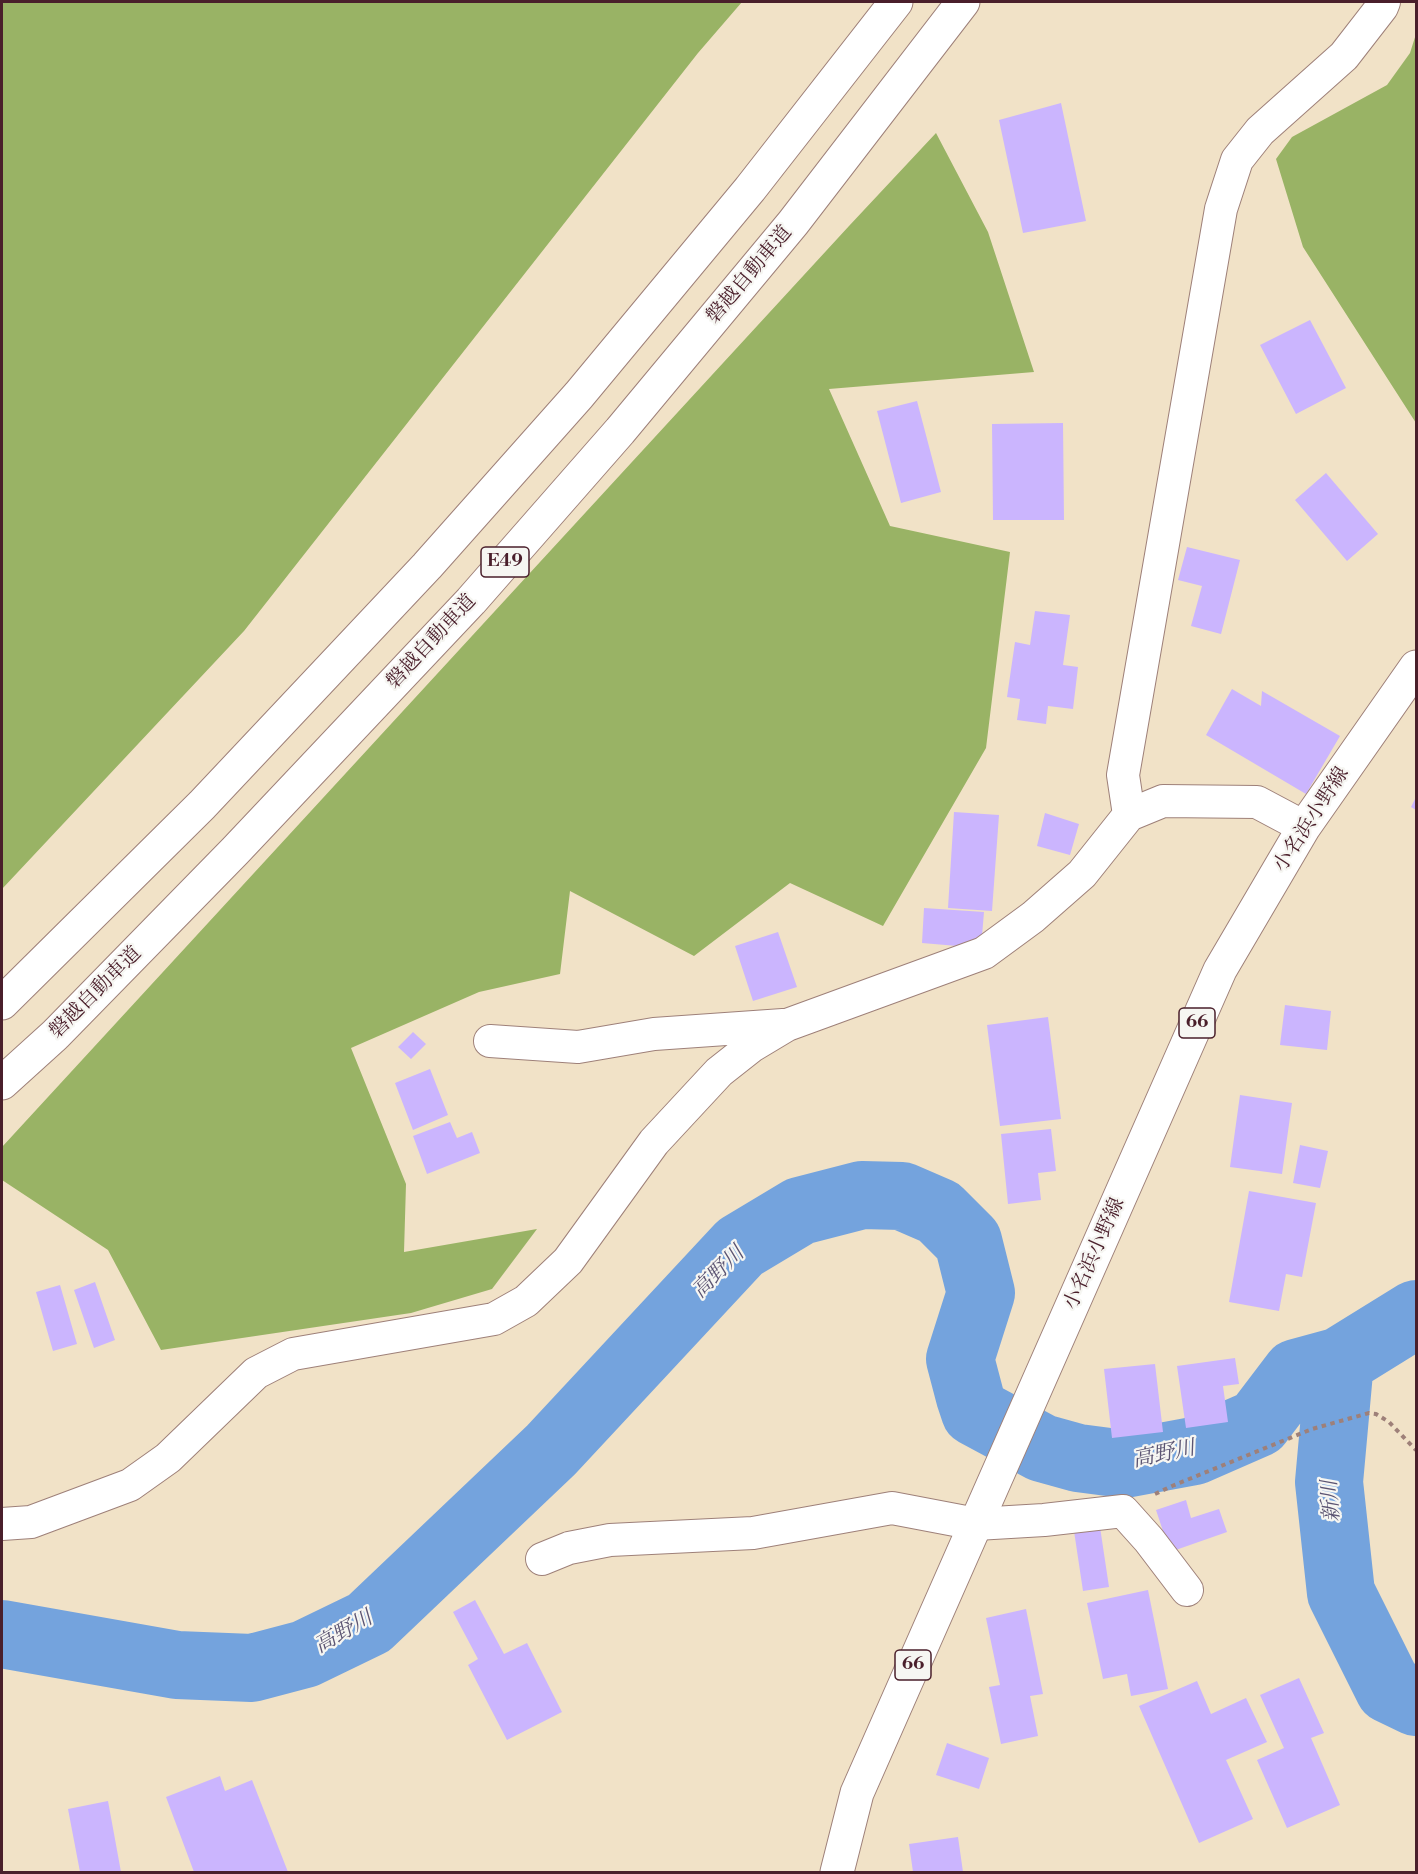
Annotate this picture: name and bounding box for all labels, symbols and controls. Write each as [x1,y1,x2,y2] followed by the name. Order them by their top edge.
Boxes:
[702,221,798,329] street label: 磐越自動車道
[481,547,529,577] road number: E49
[382,590,482,694] street label: 磐越自動車道
[1269,763,1355,877] street label: 小名浜小野線
[45,942,147,1044] street label: 磐越自動車道
[1179,1008,1215,1038] road number: 66
[1060,1194,1130,1314] street label: 小名浜小野線
[688,1242,750,1304] water label: 高野川
[1131,1436,1197,1474] water label: 高野川
[1318,1479,1346,1523] water label: 新川
[310,1606,378,1660] water label: 高野川
[895,1650,931,1680] road number: 66

